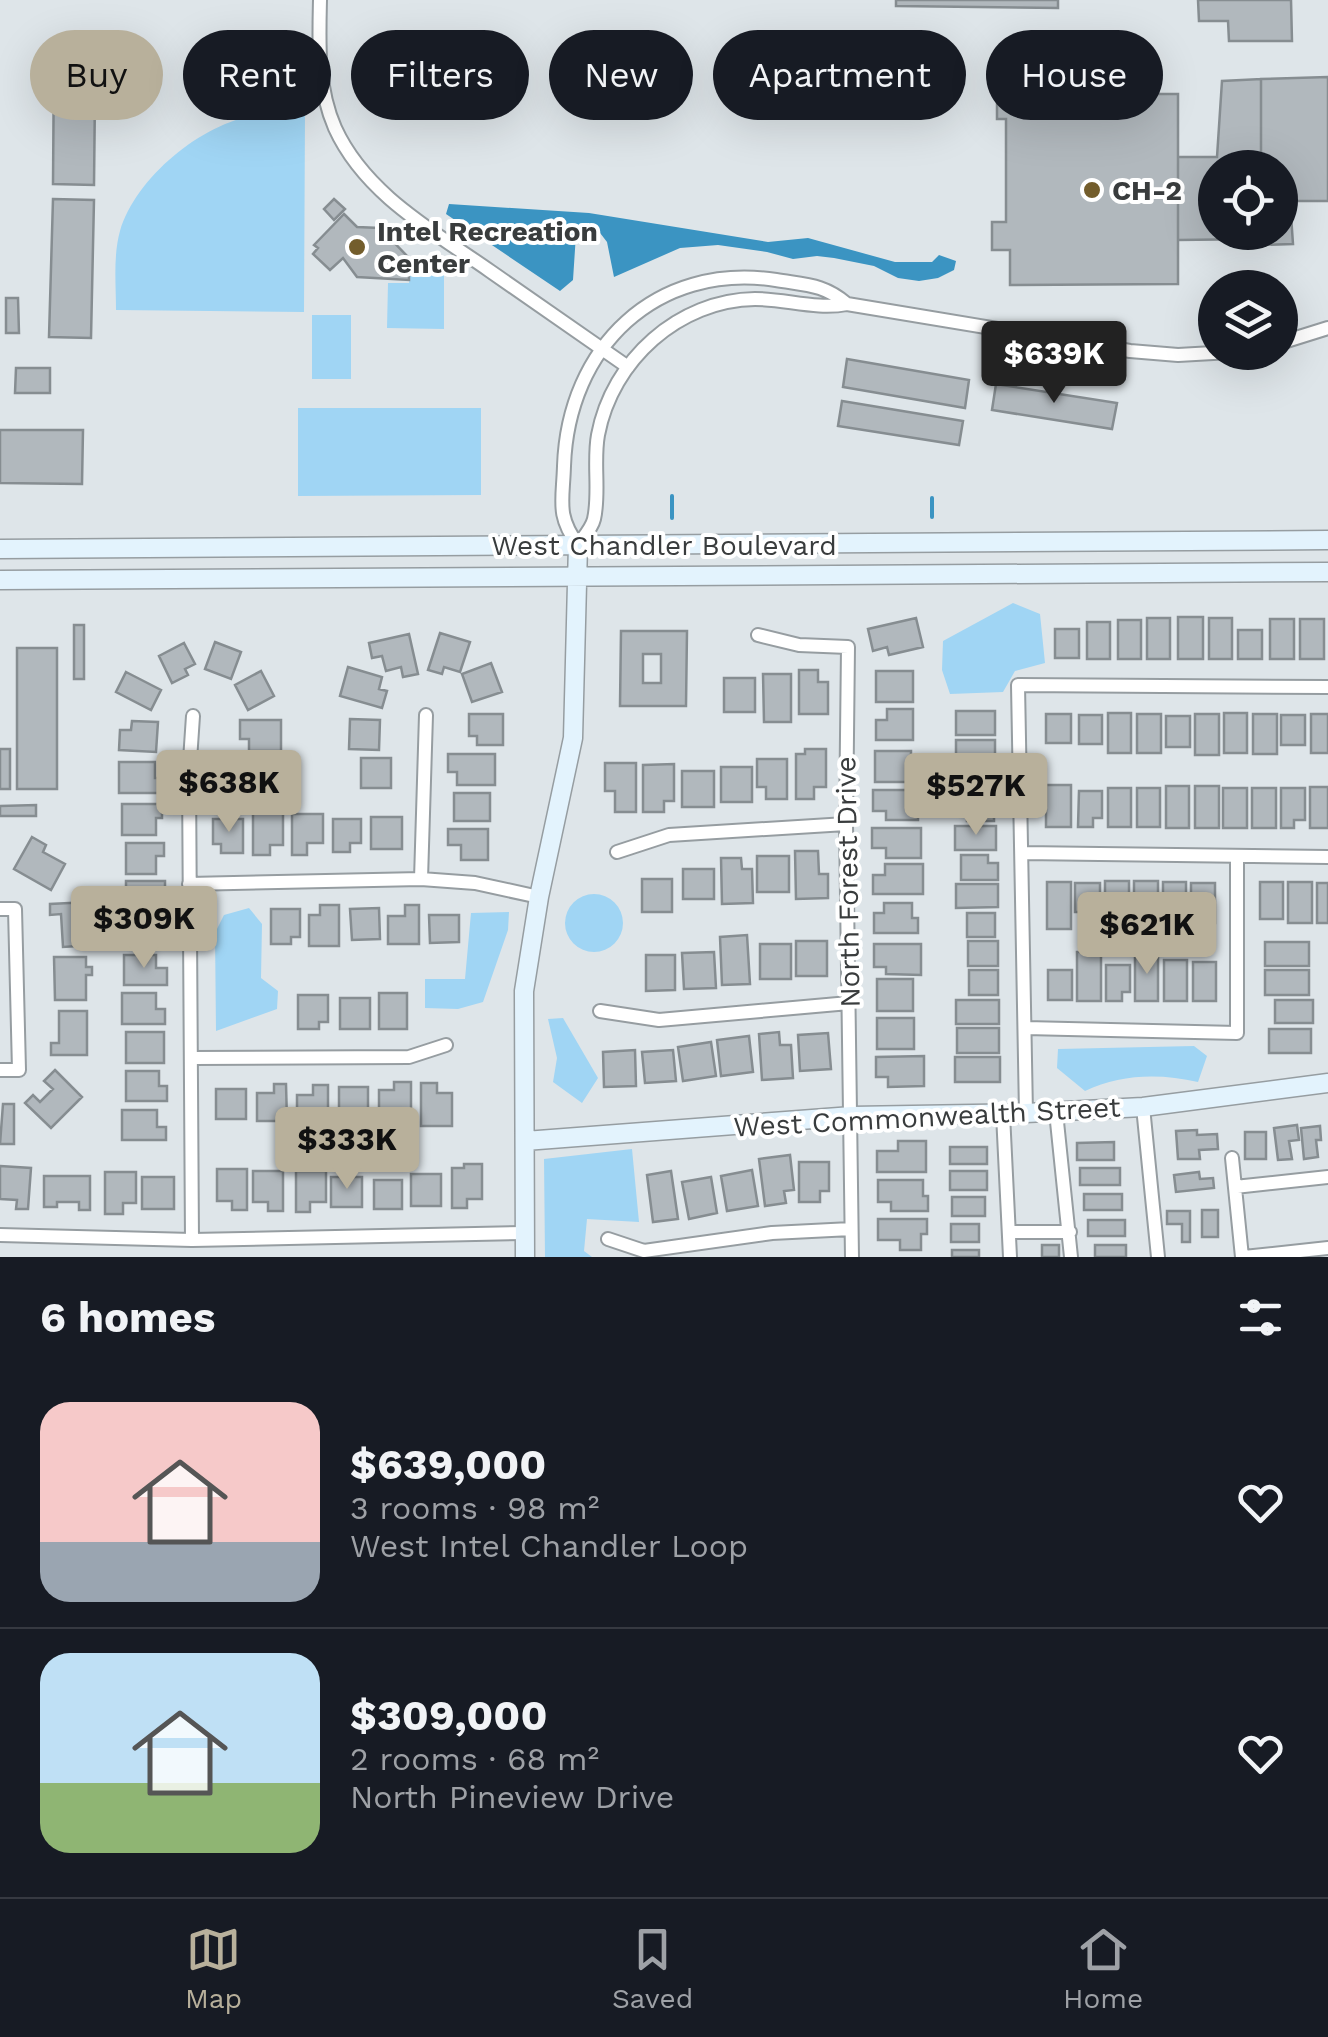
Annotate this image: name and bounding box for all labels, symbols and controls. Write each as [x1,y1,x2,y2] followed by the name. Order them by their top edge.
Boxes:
[30,30,163,120] chip: Buy
[183,30,331,120] chip: Rent
[351,30,529,120] chip: Filters
[549,30,693,120] chip: New
[713,30,966,120] chip: Apartment
[986,30,1163,120] chip: House
[1198,150,1298,370] map controls
[1198,150,1298,250] button: locate
[1112,174,1182,207] place label: CH-2
[1081,179,1103,201] marker: CH-2
[377,215,598,280] place label: Intel Recreation Center
[346,236,368,258] marker: Intel Recreation Center
[1198,270,1298,370] button: layers
[984,321,1124,406] pin: $639K
[1003,334,1105,372] text: $639K
[491,529,837,562] street label: West Chandler Boulevard
[159,750,299,835] pin: $638K
[906,753,1046,838] pin: $527K
[829,756,867,1008] street label: North Forest Drive
[178,763,280,801] text: $638K
[926,766,1026,804] text: $527K
[74,886,214,971] pin: $309K
[1077,892,1217,977] pin: $621K
[93,899,195,937] text: $309K
[1099,905,1195,943] text: $621K
[733,1090,1122,1144] street label: West Commonwealth Street
[277,1107,417,1192] pin: $333K
[297,1120,397,1158] text: $333K
[1233,1290,1288,1345] icon: filters
[40,1293,215,1342] text: 6 homes
[350,1440,546,1489] text: $639,000
[120,1442,240,1562] icon: home
[1233,1475,1288,1530] icon: heart
[350,1489,599,1527] text: 3 rooms · 98 m²
[350,1527,748,1565] text: West Intel Chandler Loop
[350,1691,547,1740] text: $309,000
[120,1693,240,1813] icon: home
[1233,1726,1288,1781] icon: heart
[350,1740,599,1778] text: 2 rooms · 68 m²
[350,1778,674,1816] text: North Pineview Drive
[185,1922,242,2015] tab: Map
[612,1922,693,2015] tab: Saved
[1063,1922,1143,2015] tab: Home

